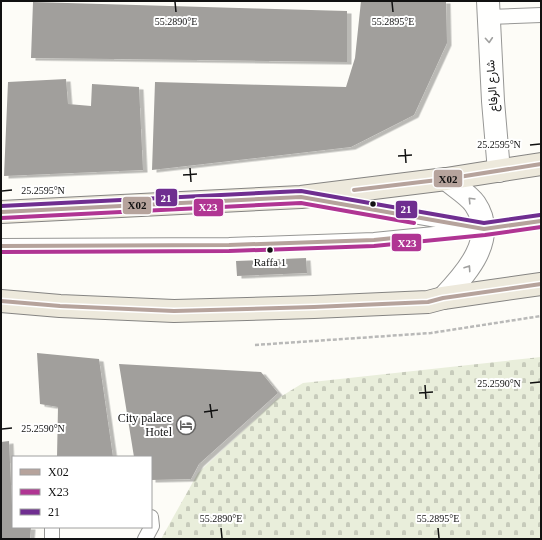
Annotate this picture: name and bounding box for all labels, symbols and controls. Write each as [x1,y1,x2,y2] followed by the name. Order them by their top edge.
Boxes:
[155,16,197,27] text: 55.2890°E
[372,16,414,27] text: 55.2895°E
[485,37,494,43] one-way arrow
[483,59,503,113] street label: شارع الرفاع
[477,139,521,150] text: 25.2595°N
[433,169,463,188] line badge: X02
[439,173,458,185] text: X02
[21,185,65,196] text: 25.2595°N
[155,188,178,207] line badge: 21
[161,192,172,204] text: 21
[122,196,152,215] line badge: X02
[468,197,475,205] one-way arrow
[193,198,224,217] line badge: X23
[128,199,147,211] text: X02
[368,199,378,209] unlabelled marker
[395,200,418,219] line badge: 21
[199,201,218,213] text: X23
[401,203,412,215] text: 21
[391,233,422,252] line badge: X23
[398,237,417,249] text: X23
[265,245,275,255] marker: Raffa 1
[254,256,286,268] place label: Raffa 1
[463,265,471,272] one-way arrow
[477,378,521,389] text: 25.2590°N
[118,411,173,439] place label: City palace Hotel
[175,414,197,436] hotel icon: City palace Hotel
[21,423,65,434] text: 25.2590°N
[12,456,152,528] legend
[48,465,69,479] text: X02
[48,485,69,499] text: X23
[48,505,60,519] text: 21
[200,513,242,524] text: 55.2890°E
[417,513,459,524] text: 55.2895°E

